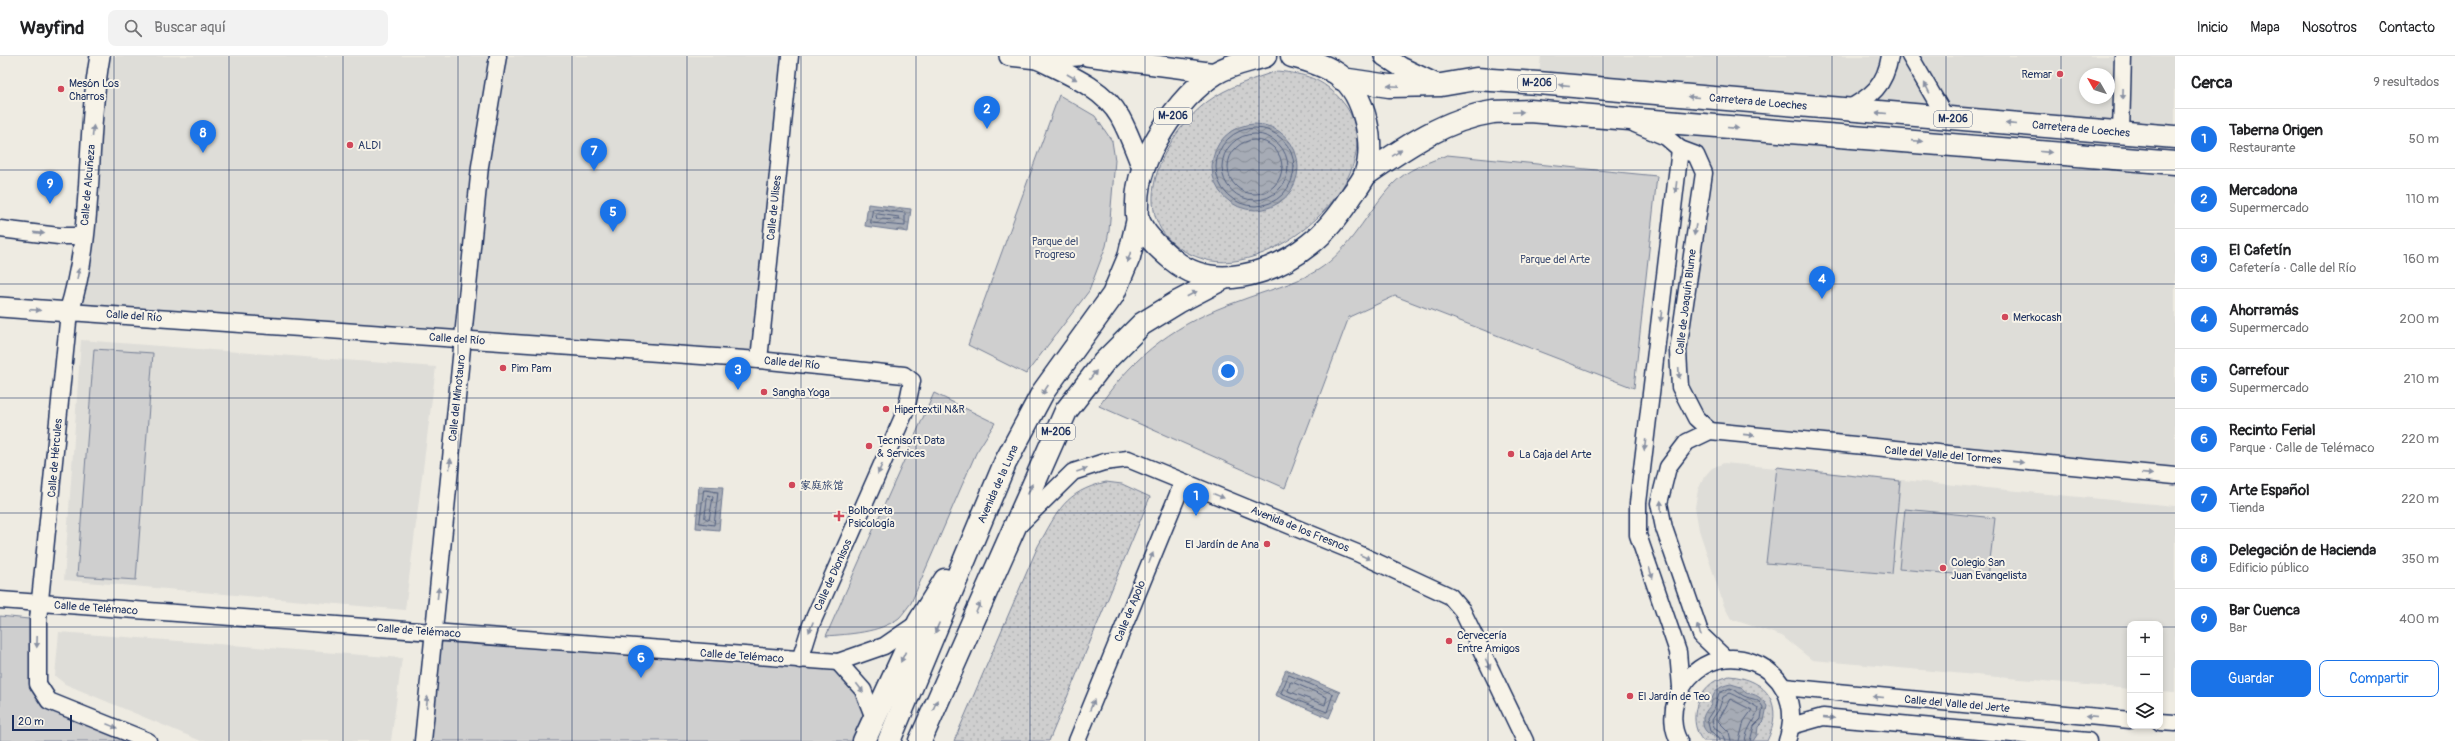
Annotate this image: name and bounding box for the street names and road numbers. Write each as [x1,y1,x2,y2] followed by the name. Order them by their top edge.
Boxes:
[1518,75,1556,91] road number: M-206
[1709,91,1808,113] street label: Carretera de Loeches
[1154,108,1192,124] road number: M-206
[1934,111,1972,127] road number: M-206
[2032,118,2131,140] street label: Carretera de Loeches
[78,144,98,226] street label: Calle de Alcuñeza
[764,175,784,241] street label: Calle de Ulises
[1673,248,1699,355] street label: Calle de Joaquín Blume
[105,308,163,324] street label: Calle del Río
[428,331,486,347] street label: Calle del Río
[446,354,468,442] street label: Calle del Minotauro
[763,354,821,372] street label: Calle del Río
[45,418,65,498] street label: Calle de Hércules
[1037,424,1075,440] road number: M-206
[975,443,1021,525] street label: Avenida de la Luna
[1884,443,2002,467] street label: Calle del Valle del Tormes
[1249,503,1351,555] street label: Avenida de los Fresnos
[811,537,855,613] street label: Calle de Dionisos
[1112,578,1148,644] street label: Calle de Apolo
[54,599,138,617] street label: Calle de Telémaco
[377,622,461,640] street label: Calle de Telémaco
[700,647,784,665] street label: Calle de Telémaco
[1904,693,2011,715] street label: Calle del Valle del Jerte

